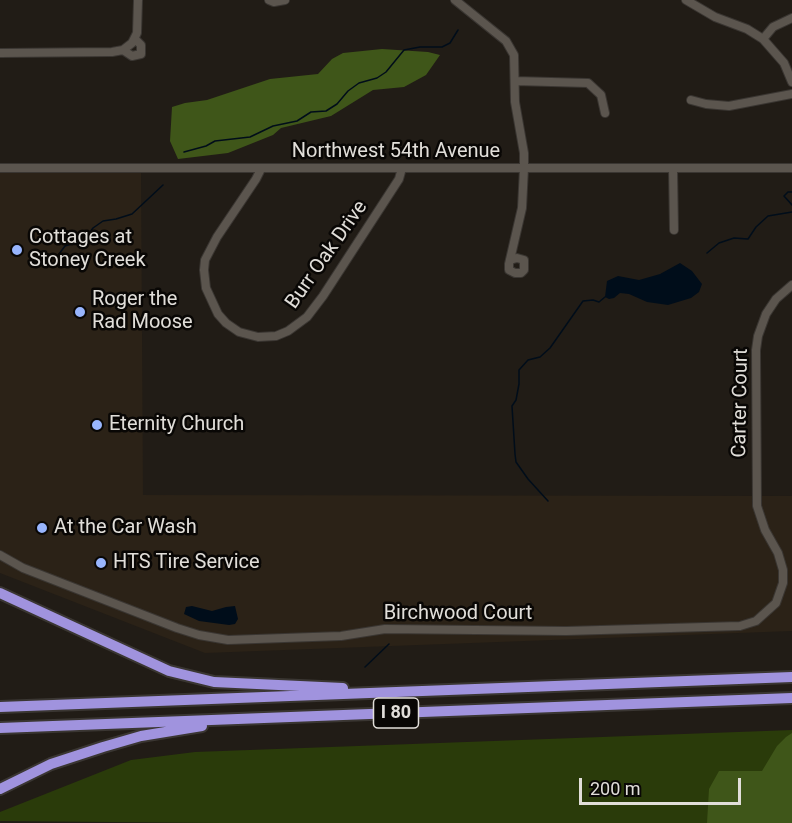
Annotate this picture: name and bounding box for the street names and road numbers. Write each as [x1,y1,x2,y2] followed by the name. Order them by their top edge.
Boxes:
[292,140,500,164] street label: Northwest 54th Avenue
[281,196,373,314] street label: Burr Oak Drive
[728,348,754,458] street label: Carter Court
[384,602,532,626] street label: Birchwood Court
[374,698,418,728] road number: I 80

